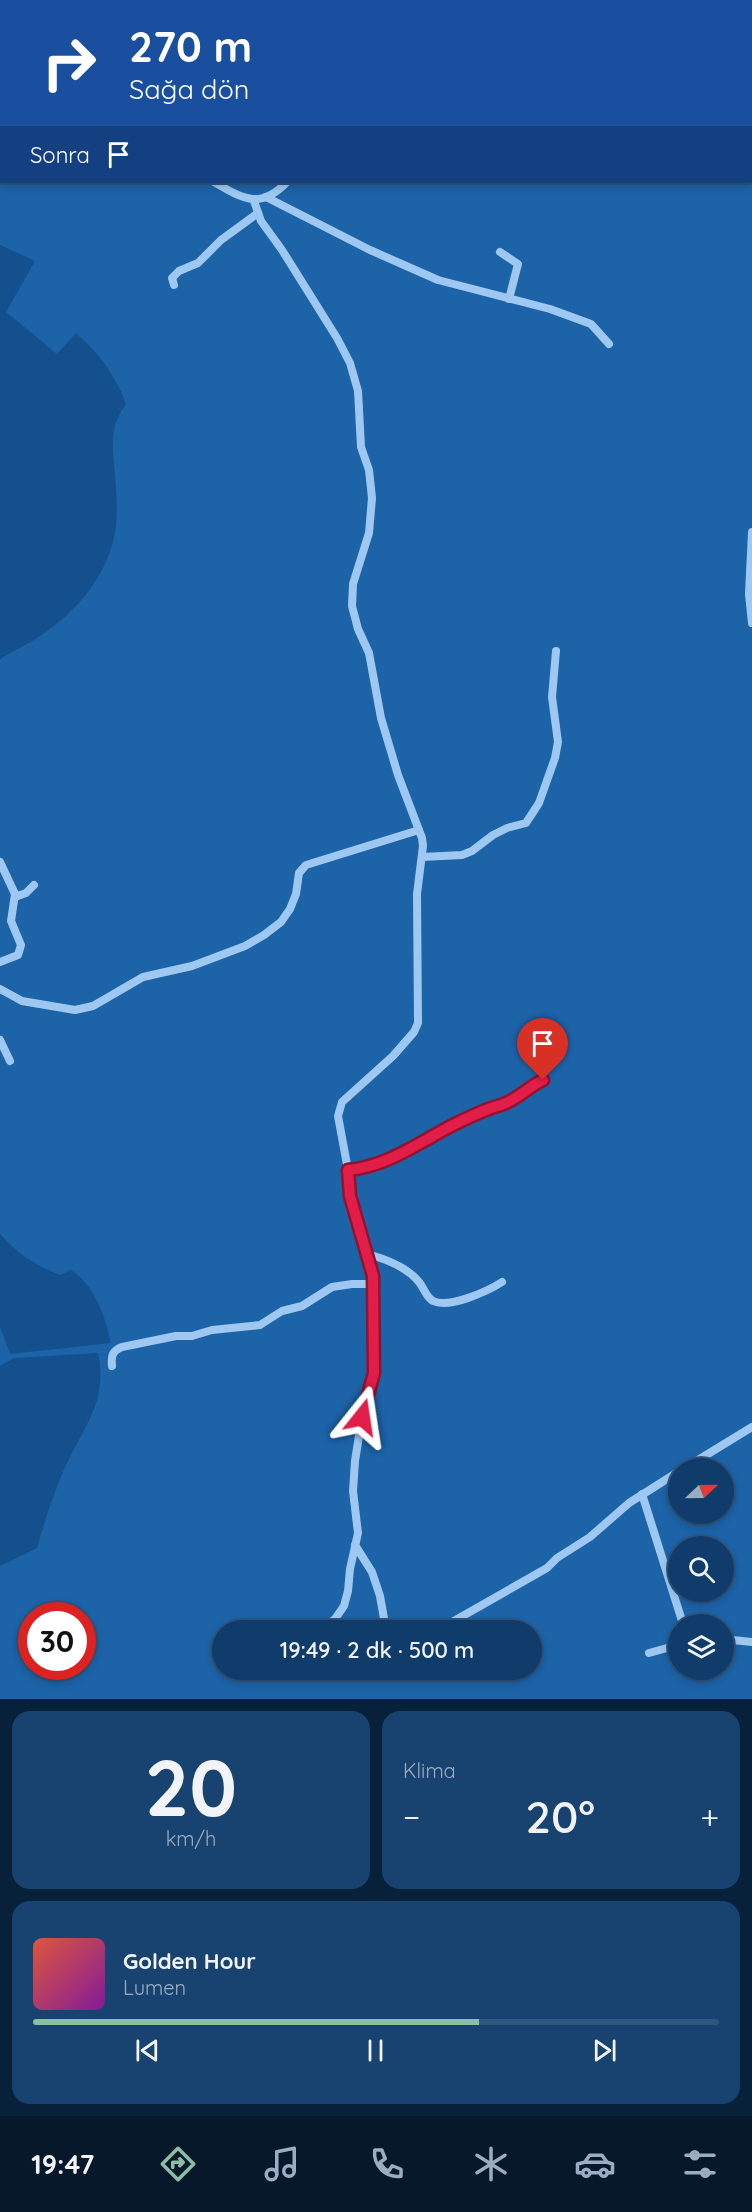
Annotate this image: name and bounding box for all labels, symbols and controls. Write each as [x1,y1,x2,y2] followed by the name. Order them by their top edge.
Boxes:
[129,20,252,73] text: 270 m
[30,24,108,102] icon: right
[129,72,249,106] text: Sağa dön
[102,138,135,171] icon: arrive
[30,141,90,169] text: Sonra
[517,1018,568,1080] pin
[526,1027,559,1060] icon: arrive
[330,1385,394,1449] position arrow
[668,1458,734,1524] north arrow
[668,1458,734,1680] map controls
[668,1536,734,1602] button: search
[18,1602,96,1680] speed limit sign: 30
[668,1614,734,1680] button: layers
[280,1636,474,1664] text: 19:49 · 2 dk · 500 m
[145,1738,237,1836] text: 20
[403,1758,456,1783] text: Klima
[526,1788,595,1844] text: 20°
[403,1796,420,1837] text: −
[700,1796,719,1837] text: +
[166,1826,216,1851] text: km/h
[123,1947,256,1975] text: Golden Hour
[123,1975,186,2000] text: Lumen
[131,2034,164,2067] icon: previous
[359,2034,392,2067] icon: pause
[588,2034,621,2067] icon: next
[157,2143,199,2185] icon: directions
[261,2143,303,2185] icon: music
[366,2143,408,2185] icon: phone
[470,2143,512,2185] icon: climate
[574,2143,616,2185] icon: car
[679,2143,721,2185] icon: filters
[31,2147,94,2181] text: 19:47

